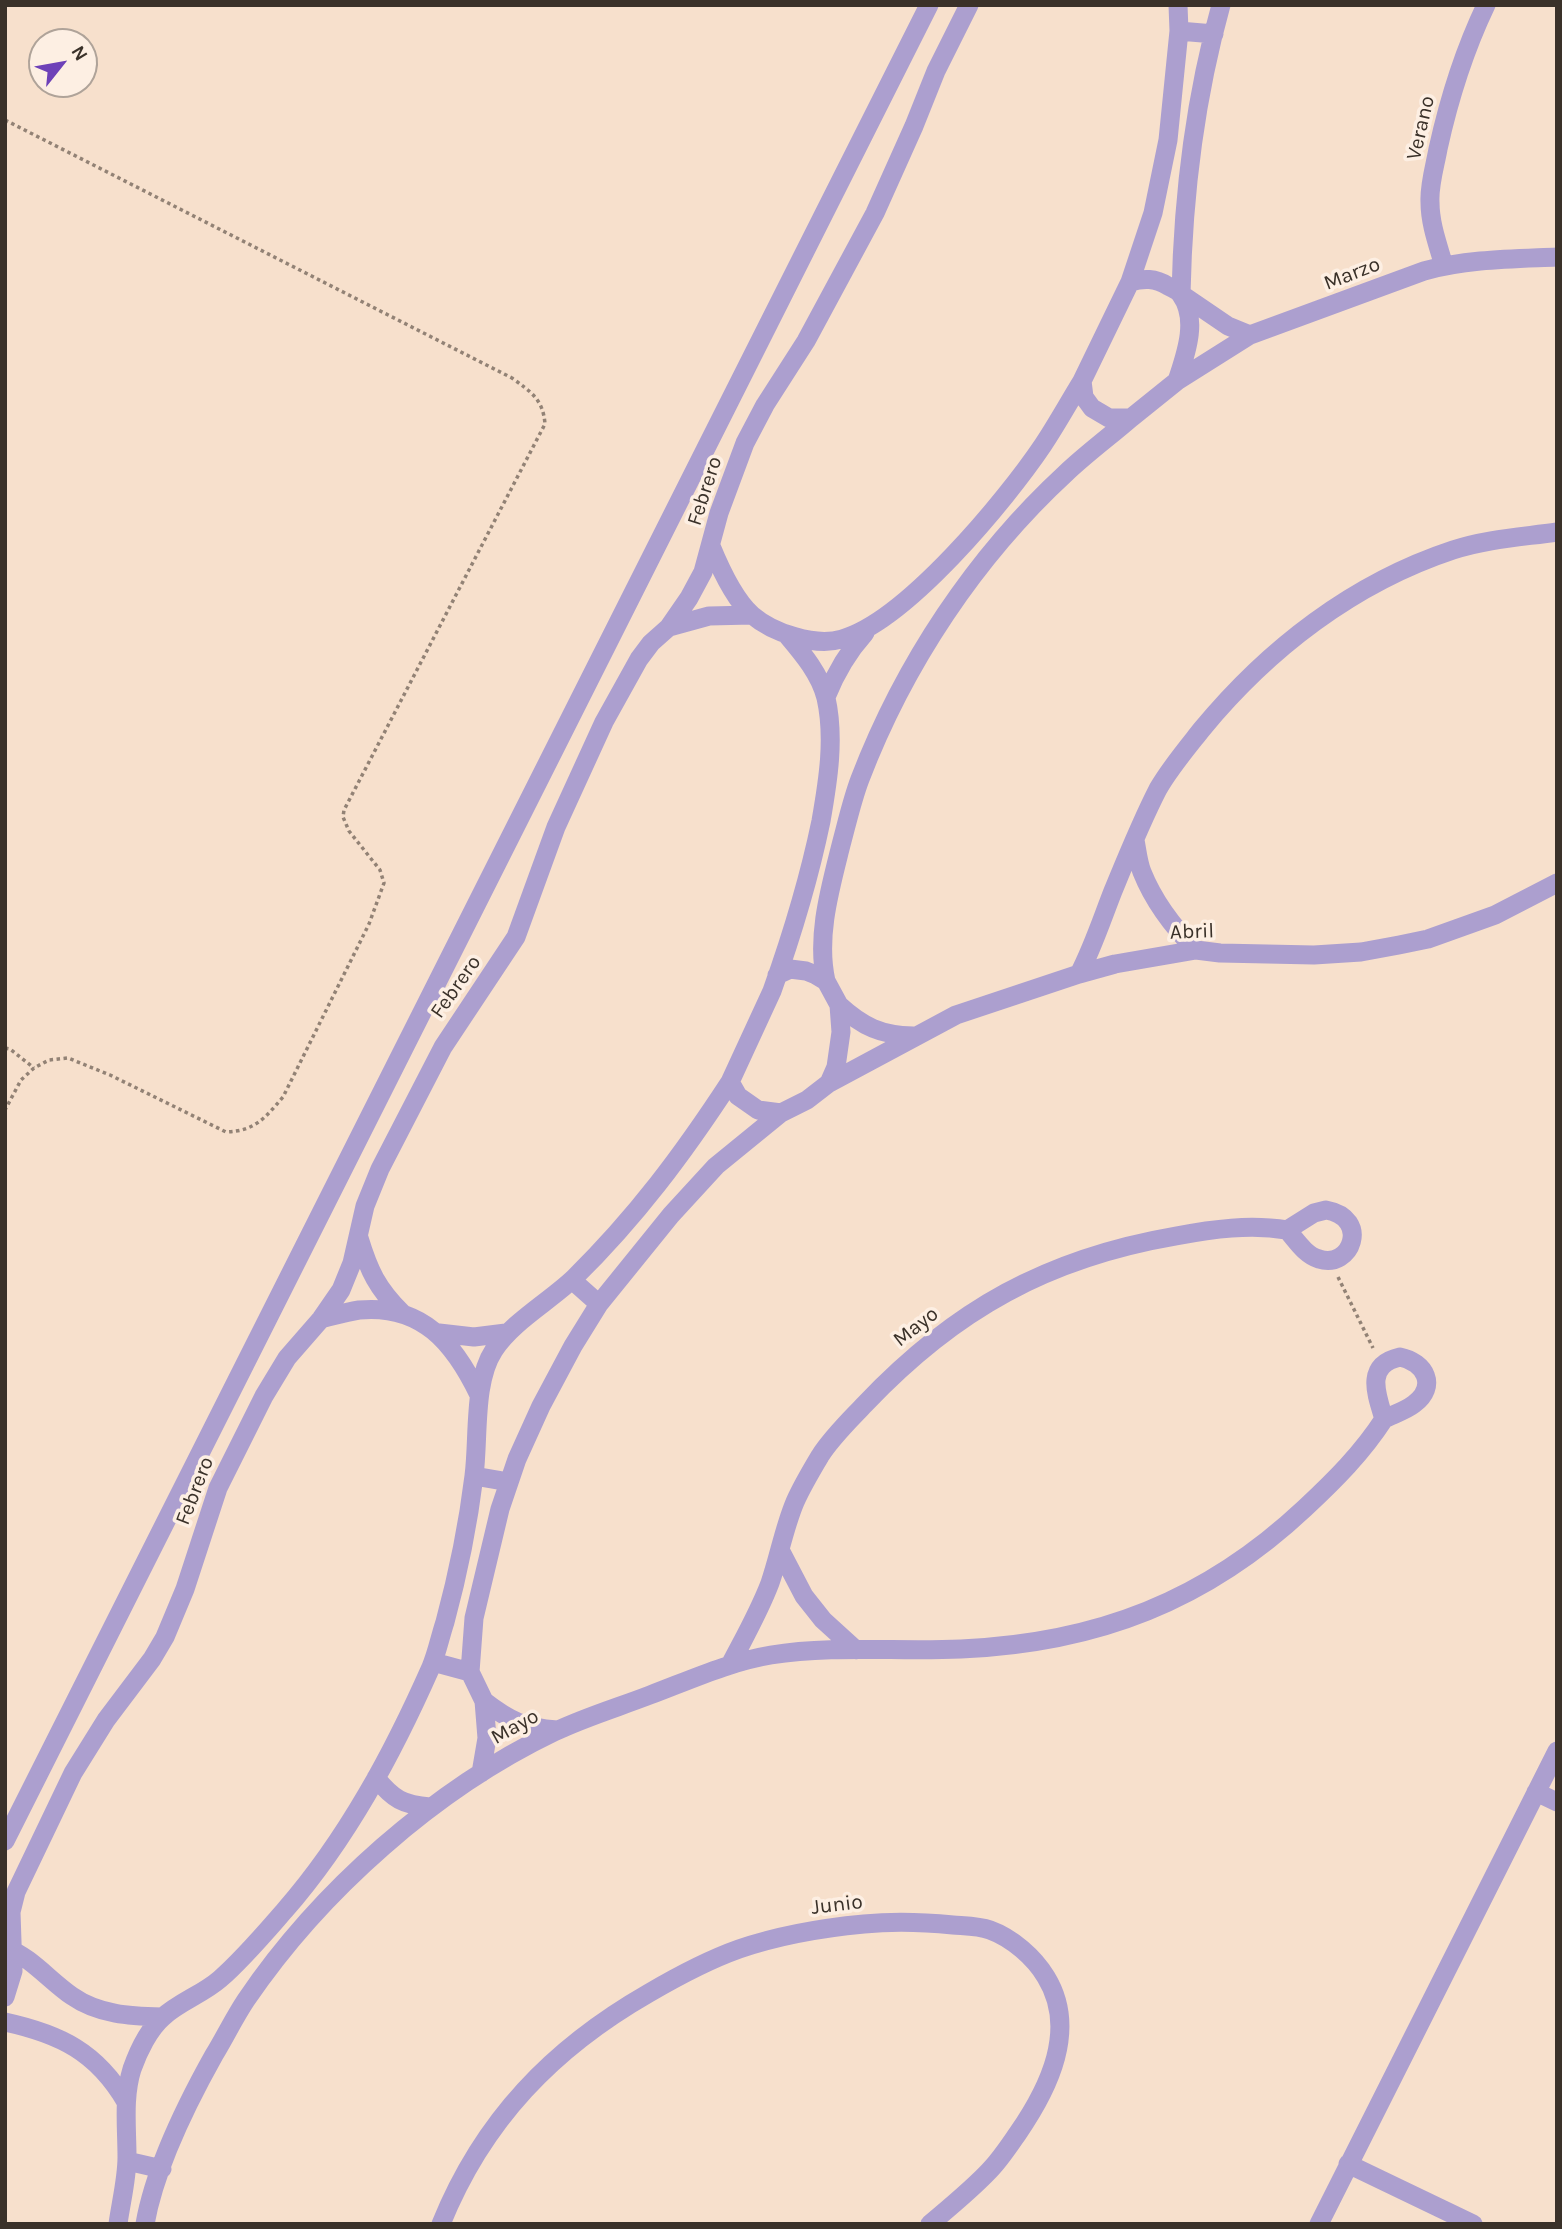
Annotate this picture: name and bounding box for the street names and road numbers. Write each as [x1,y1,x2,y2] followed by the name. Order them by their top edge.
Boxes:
[1401,93,1441,163] street label: Verano
[1320,252,1384,296] street label: Marzo
[682,453,728,529] street label: Febrero
[1169,919,1215,945] street label: Abril
[425,951,487,1023] street label: Febrero
[888,1301,944,1353] street label: Mayo
[170,1453,220,1529] street label: Febrero
[487,1704,543,1750] street label: Mayo
[810,1889,864,1921] street label: Junio

